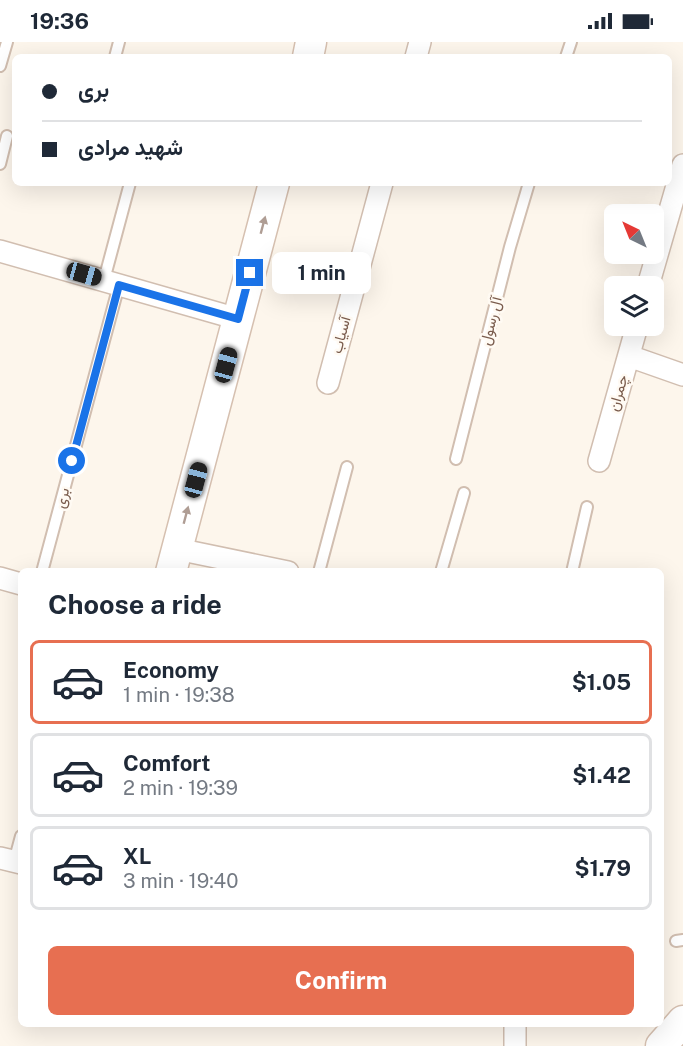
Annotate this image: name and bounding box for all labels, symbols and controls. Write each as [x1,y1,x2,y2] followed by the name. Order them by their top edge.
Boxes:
[30,8,89,34] text: 19:36
[78,76,109,102] text: بری
[78,134,183,160] text: شهید مرادی
[604,204,664,264] north arrow
[604,204,664,336] map controls
[259,216,268,234] one-way arrow
[271,252,370,294] callout: 1 min
[236,259,263,286] route end
[64,260,104,288] car
[297,261,346,285] text: 1 min
[604,276,664,336] button: layers
[476,293,506,347] street label: آل رسول
[327,313,355,356] street label: آسیاب
[213,345,239,385] car
[604,373,633,414] street label: چمران
[58,447,85,474] route start
[183,460,209,500] car
[51,486,74,511] street label: بری
[182,506,192,524] one-way arrow
[48,588,222,620] text: Choose a ride
[51,655,105,709] icon: car
[123,657,219,683] text: Economy
[572,669,631,695] text: $1.05
[123,683,235,707] text: 1 min · 19:38
[51,748,105,802] icon: car
[123,750,210,776] text: Comfort
[572,762,631,788] text: $1.42
[123,776,238,800] text: 2 min · 19:39
[51,841,105,895] icon: car
[123,843,151,869] text: XL
[574,855,631,881] text: $1.79
[123,869,238,893] text: 3 min · 19:40
[48,946,634,1015] button: Confirm

